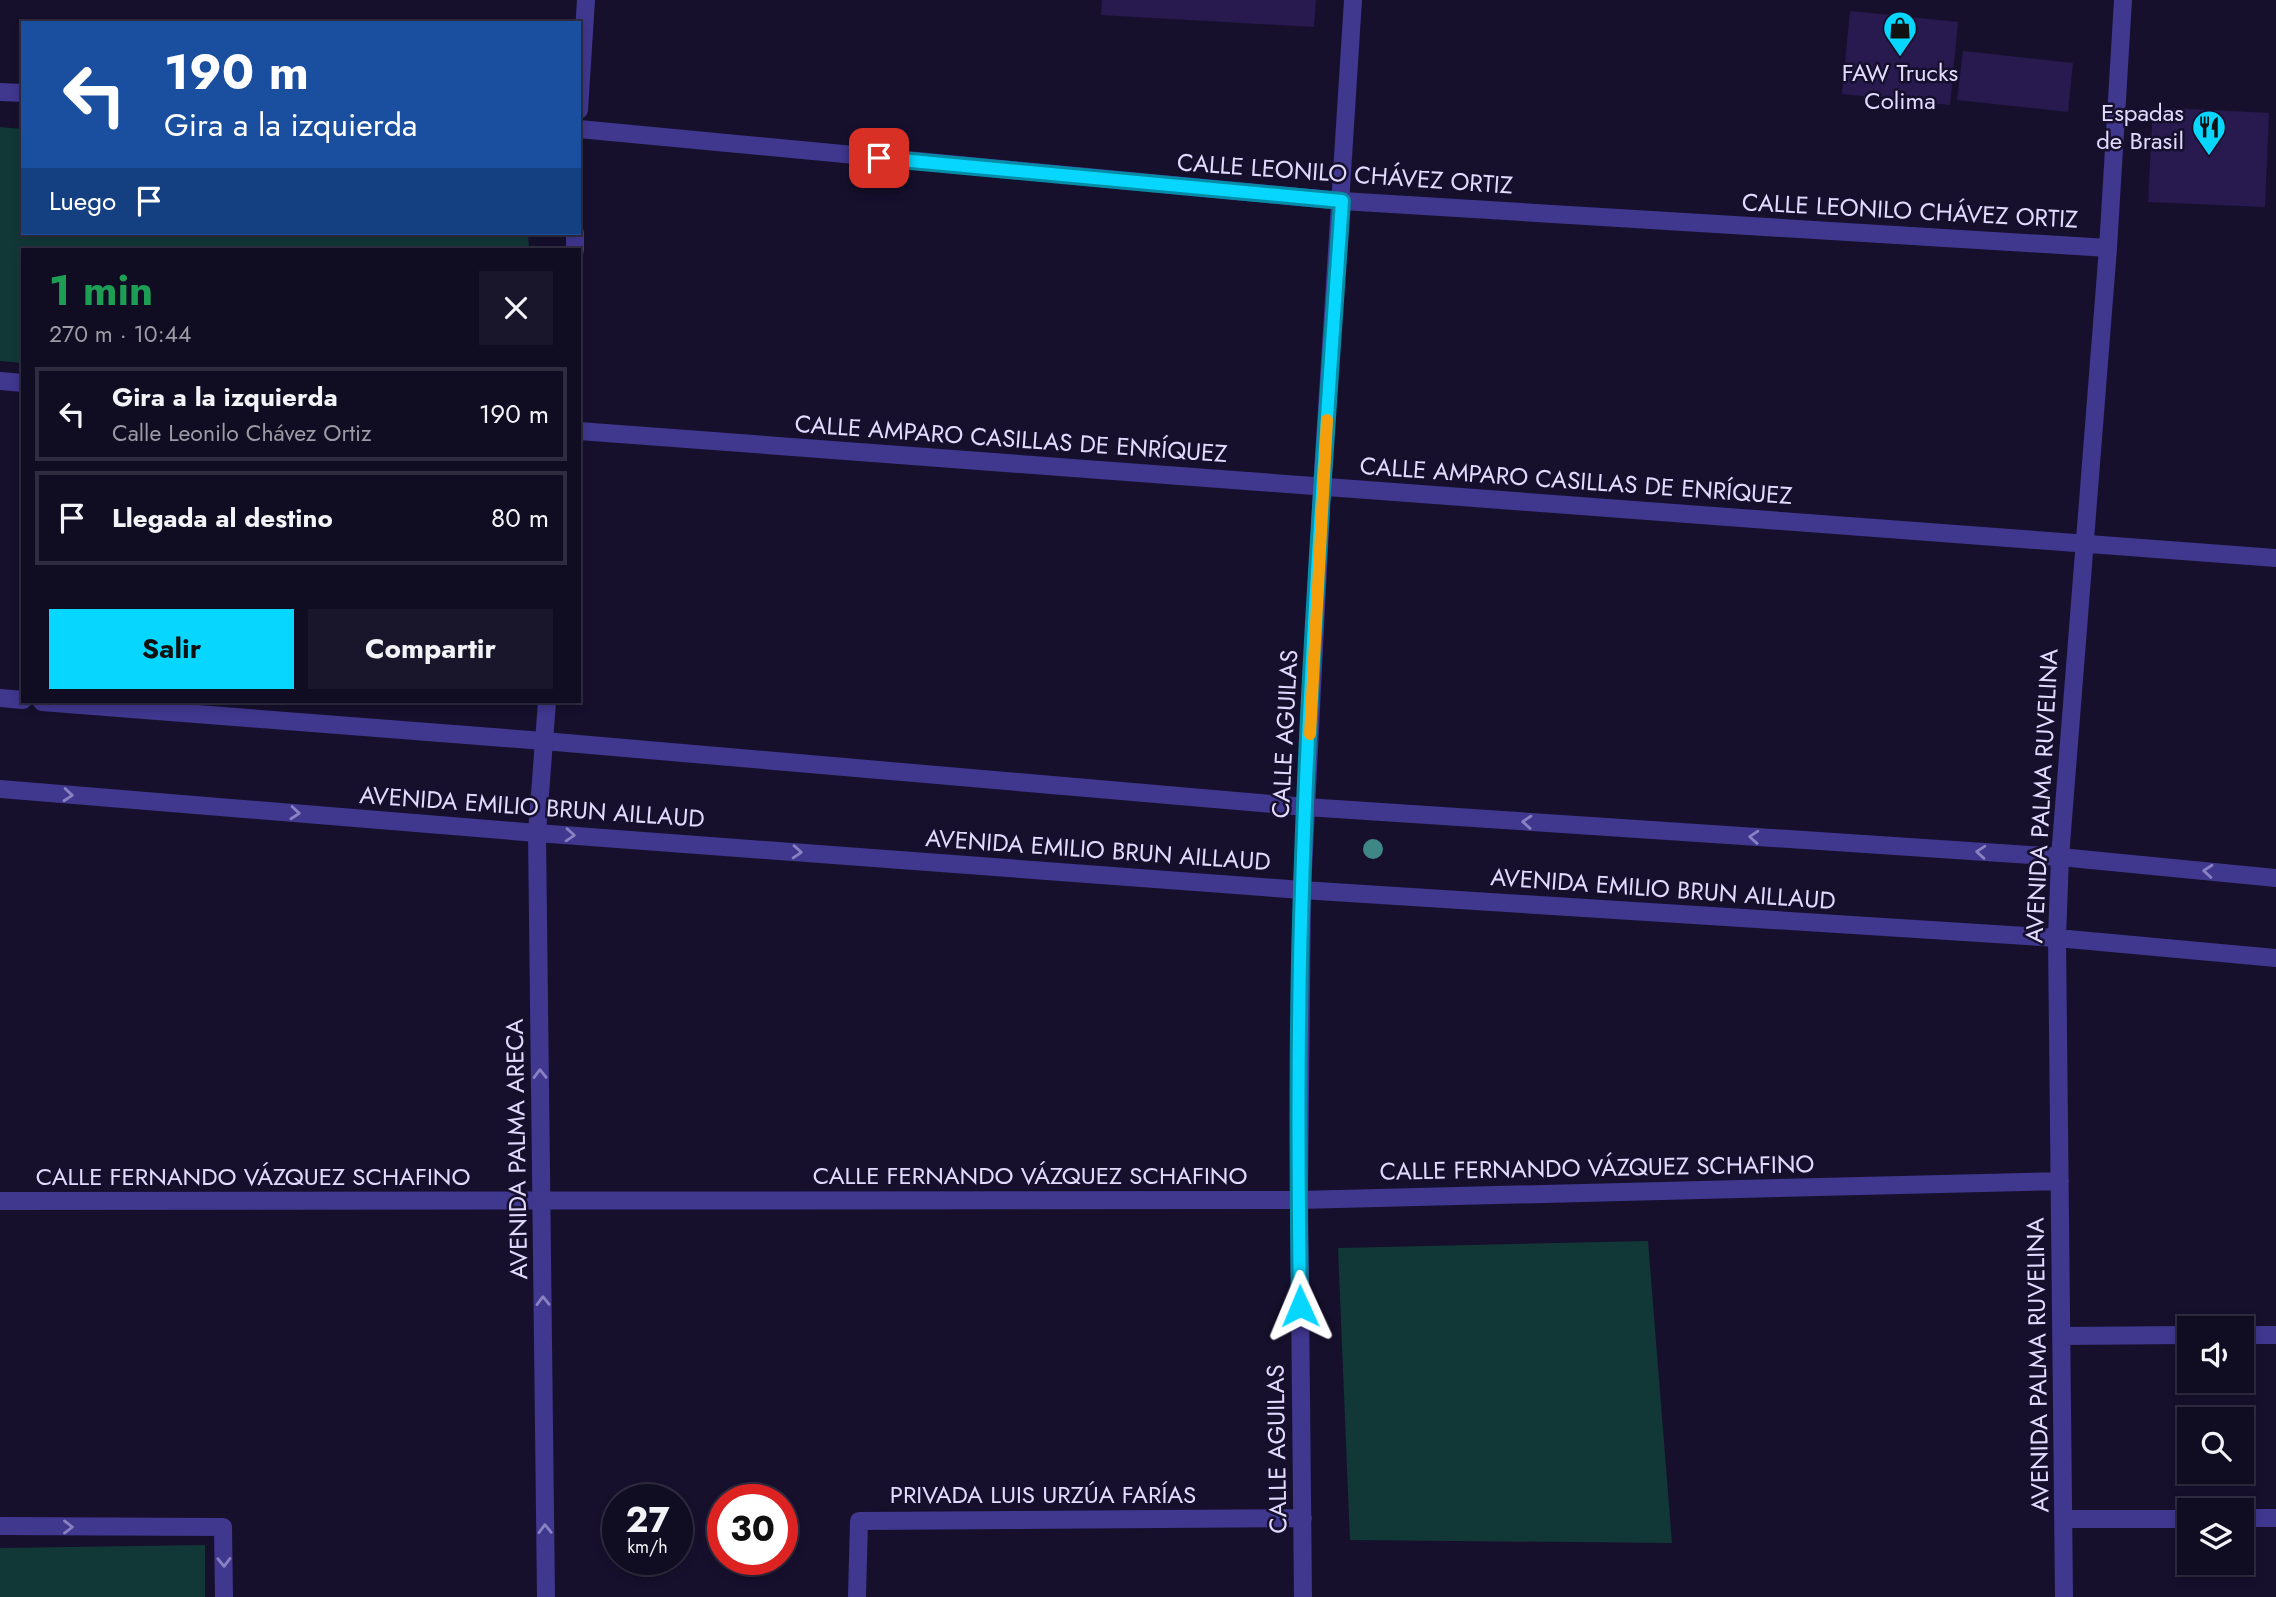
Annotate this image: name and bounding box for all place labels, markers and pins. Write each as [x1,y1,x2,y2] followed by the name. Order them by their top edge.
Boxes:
[1881,9,1919,58] shop icon: FAW Trucks Colima
[1842,55,1958,118] place label: FAW Trucks Colima
[2096,95,2184,158] place label: Espadas de Brasil
[2190,108,2228,157] restaurant icon: Espadas de Brasil
[849,128,909,188] pin

